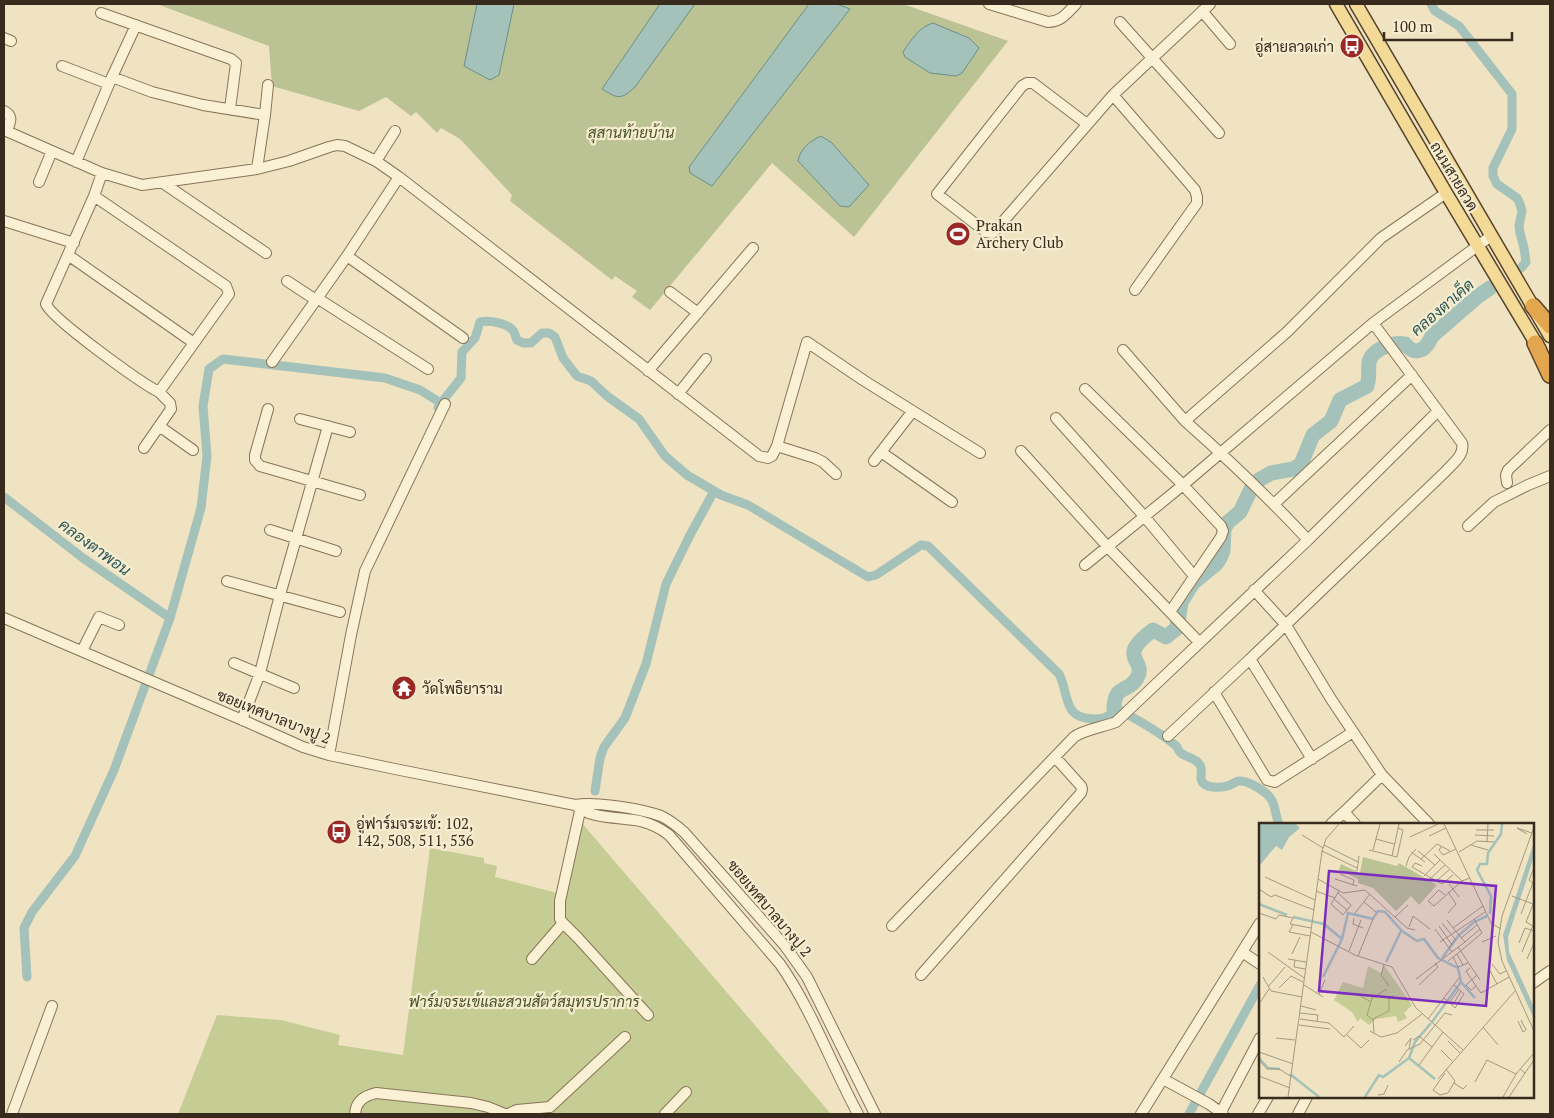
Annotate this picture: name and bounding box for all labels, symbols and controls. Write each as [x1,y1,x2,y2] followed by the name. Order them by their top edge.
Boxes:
[1384,10,1512,42] scale bar
[1392,16,1433,36] text: 100 m
[1339,33,1365,59] bus stop icon: อู่สายลวดเก่า
[1255,36,1334,57] place label: อู่สายลวดเก่า
[588,122,675,144] park label: สุสานท้ายบ้าน
[1426,138,1484,214] street label: ถนนสายลวด
[976,215,1064,252] place label: Prakan Archery Club
[945,221,971,247] sports icon: Prakan Archery Club
[1404,272,1478,341] water label: คลองตาเค็ด
[54,513,136,581] water label: คลองตาพอน
[391,675,417,701] temple icon: วัดโพธิยาราม
[422,678,503,698] place label: วัดโพธิยาราม
[214,684,334,749] street label: ซอยเทศบาลบางปู 2
[356,813,474,850] place label: อู่ฟาร์มจระเข้: 102, 142, 508, 511, 536
[326,819,352,845] bus stop icon: อู่ฟาร์มจระเข้: 102, 142, 508, 511, 536
[1259,823,1534,1098] inset map
[723,855,817,961] street label: ซอยเทศบาลบางปู 2
[408,991,640,1013] park label: ฟาร์มจระเข้และสวนสัตว์สมุทรปราการ

